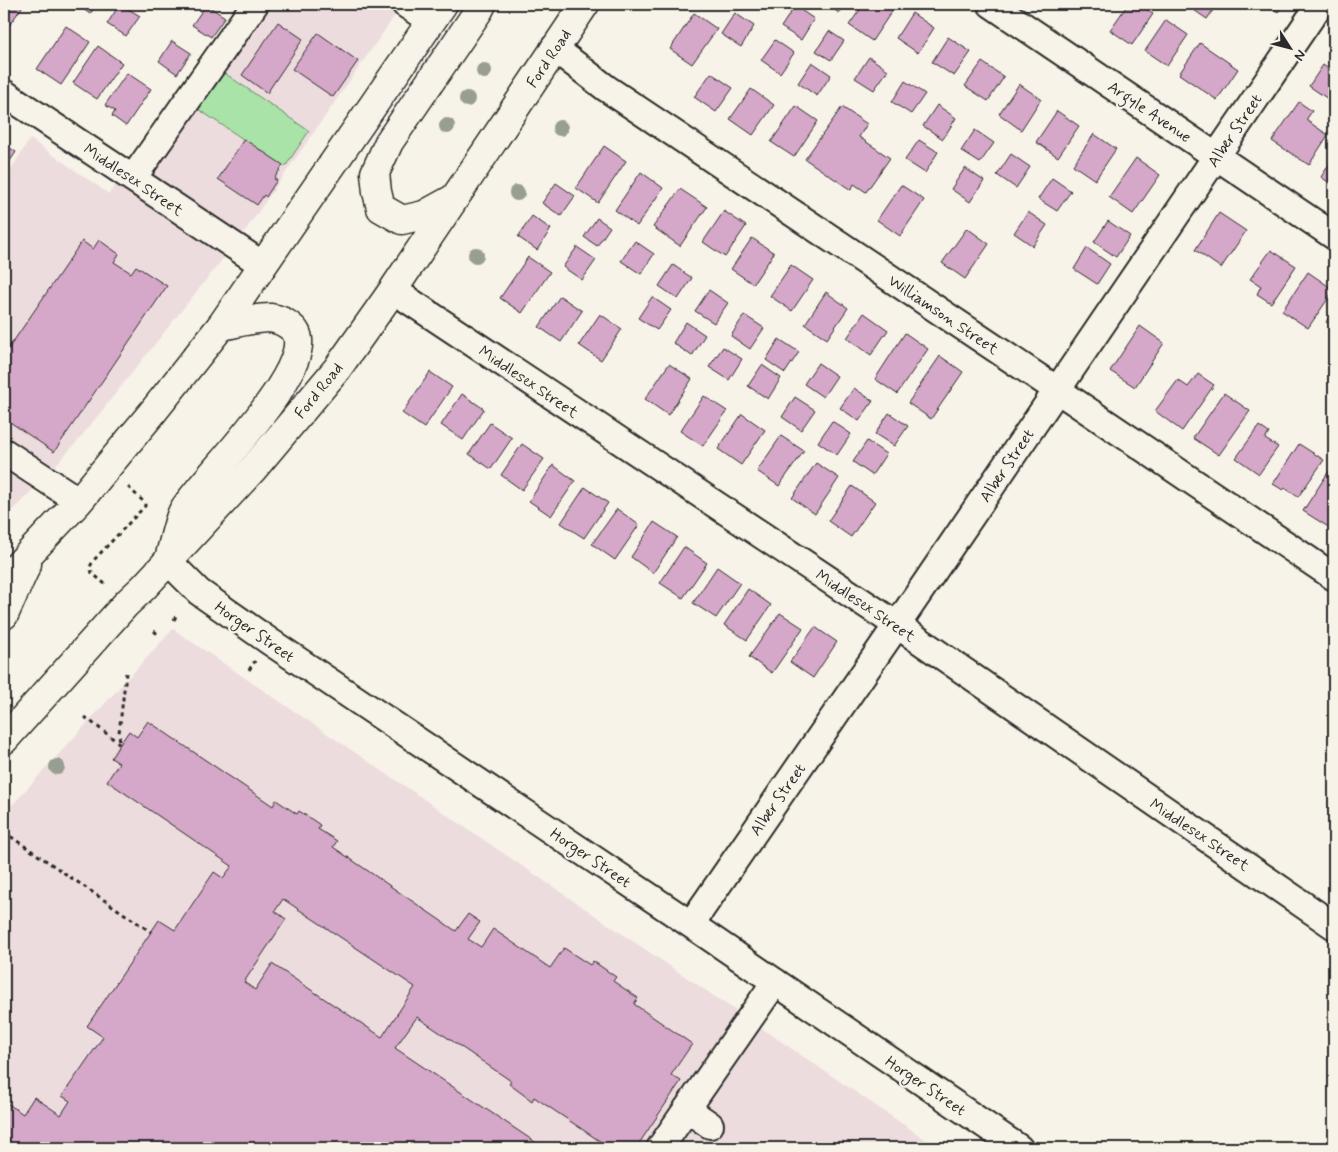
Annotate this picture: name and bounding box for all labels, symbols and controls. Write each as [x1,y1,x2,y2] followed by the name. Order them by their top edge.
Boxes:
[1266,22,1316,72] north arrow
[522,25,576,92] street label: Ford Road
[1290,46,1310,64] text: N
[1103,77,1195,149] street label: Argyle Avenue
[1203,90,1267,172] street label: Alber Street
[79,139,188,222] street label: Middlesex Street
[884,271,1003,360] street label: Williamson Street
[474,341,583,424] street label: Middlesex Street
[290,359,348,423] street label: Ford Road
[975,425,1039,507] street label: Alber Street
[811,565,920,648] street label: Middlesex Street
[209,597,298,668] street label: Horger Street
[746,759,811,840] street label: Alber Street
[1145,794,1254,877] street label: Middlesex Street
[545,823,635,894] street label: Horger Street
[880,1051,970,1122] street label: Horger Street

